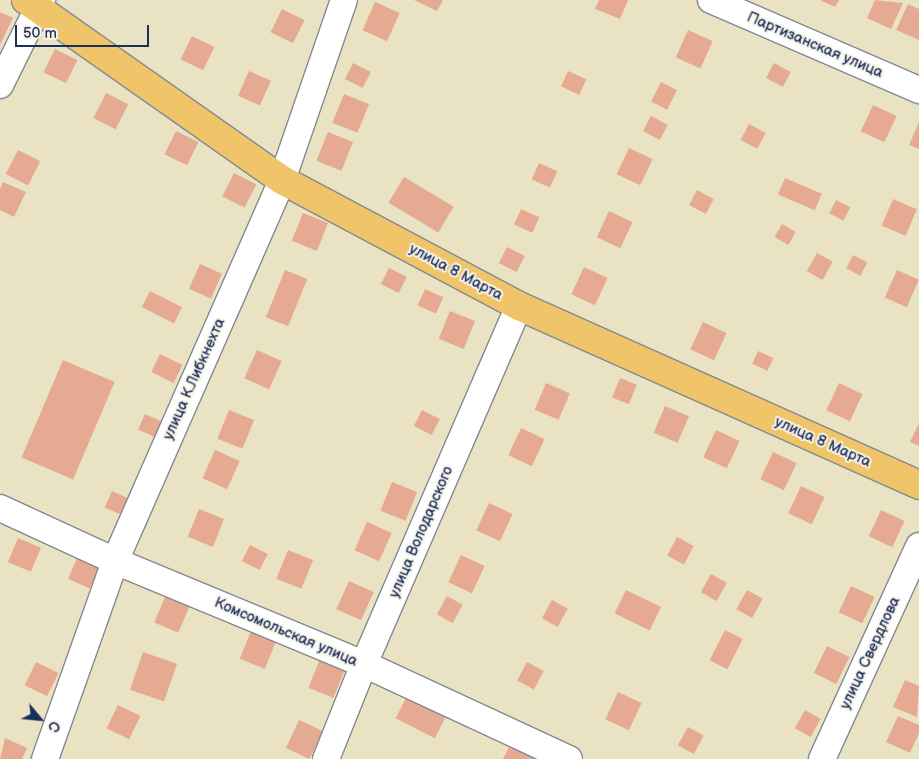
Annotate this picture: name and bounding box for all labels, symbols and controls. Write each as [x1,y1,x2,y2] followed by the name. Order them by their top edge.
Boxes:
[744,8,886,82] street label: Партизанская улица
[18,15,151,47] scale bar
[23,24,57,43] text: 50 m
[406,240,506,304] street label: улица 8 Марта
[159,315,229,443] street label: улица К.Либкнехта
[772,413,874,471] street label: улица 8 Марта
[385,463,457,601] street label: улица Володарского
[212,594,360,670] street label: Комсомольская улица
[836,594,904,712] street label: улица Свердлова
[15,694,65,744] north arrow
[44,718,63,735] text: С

